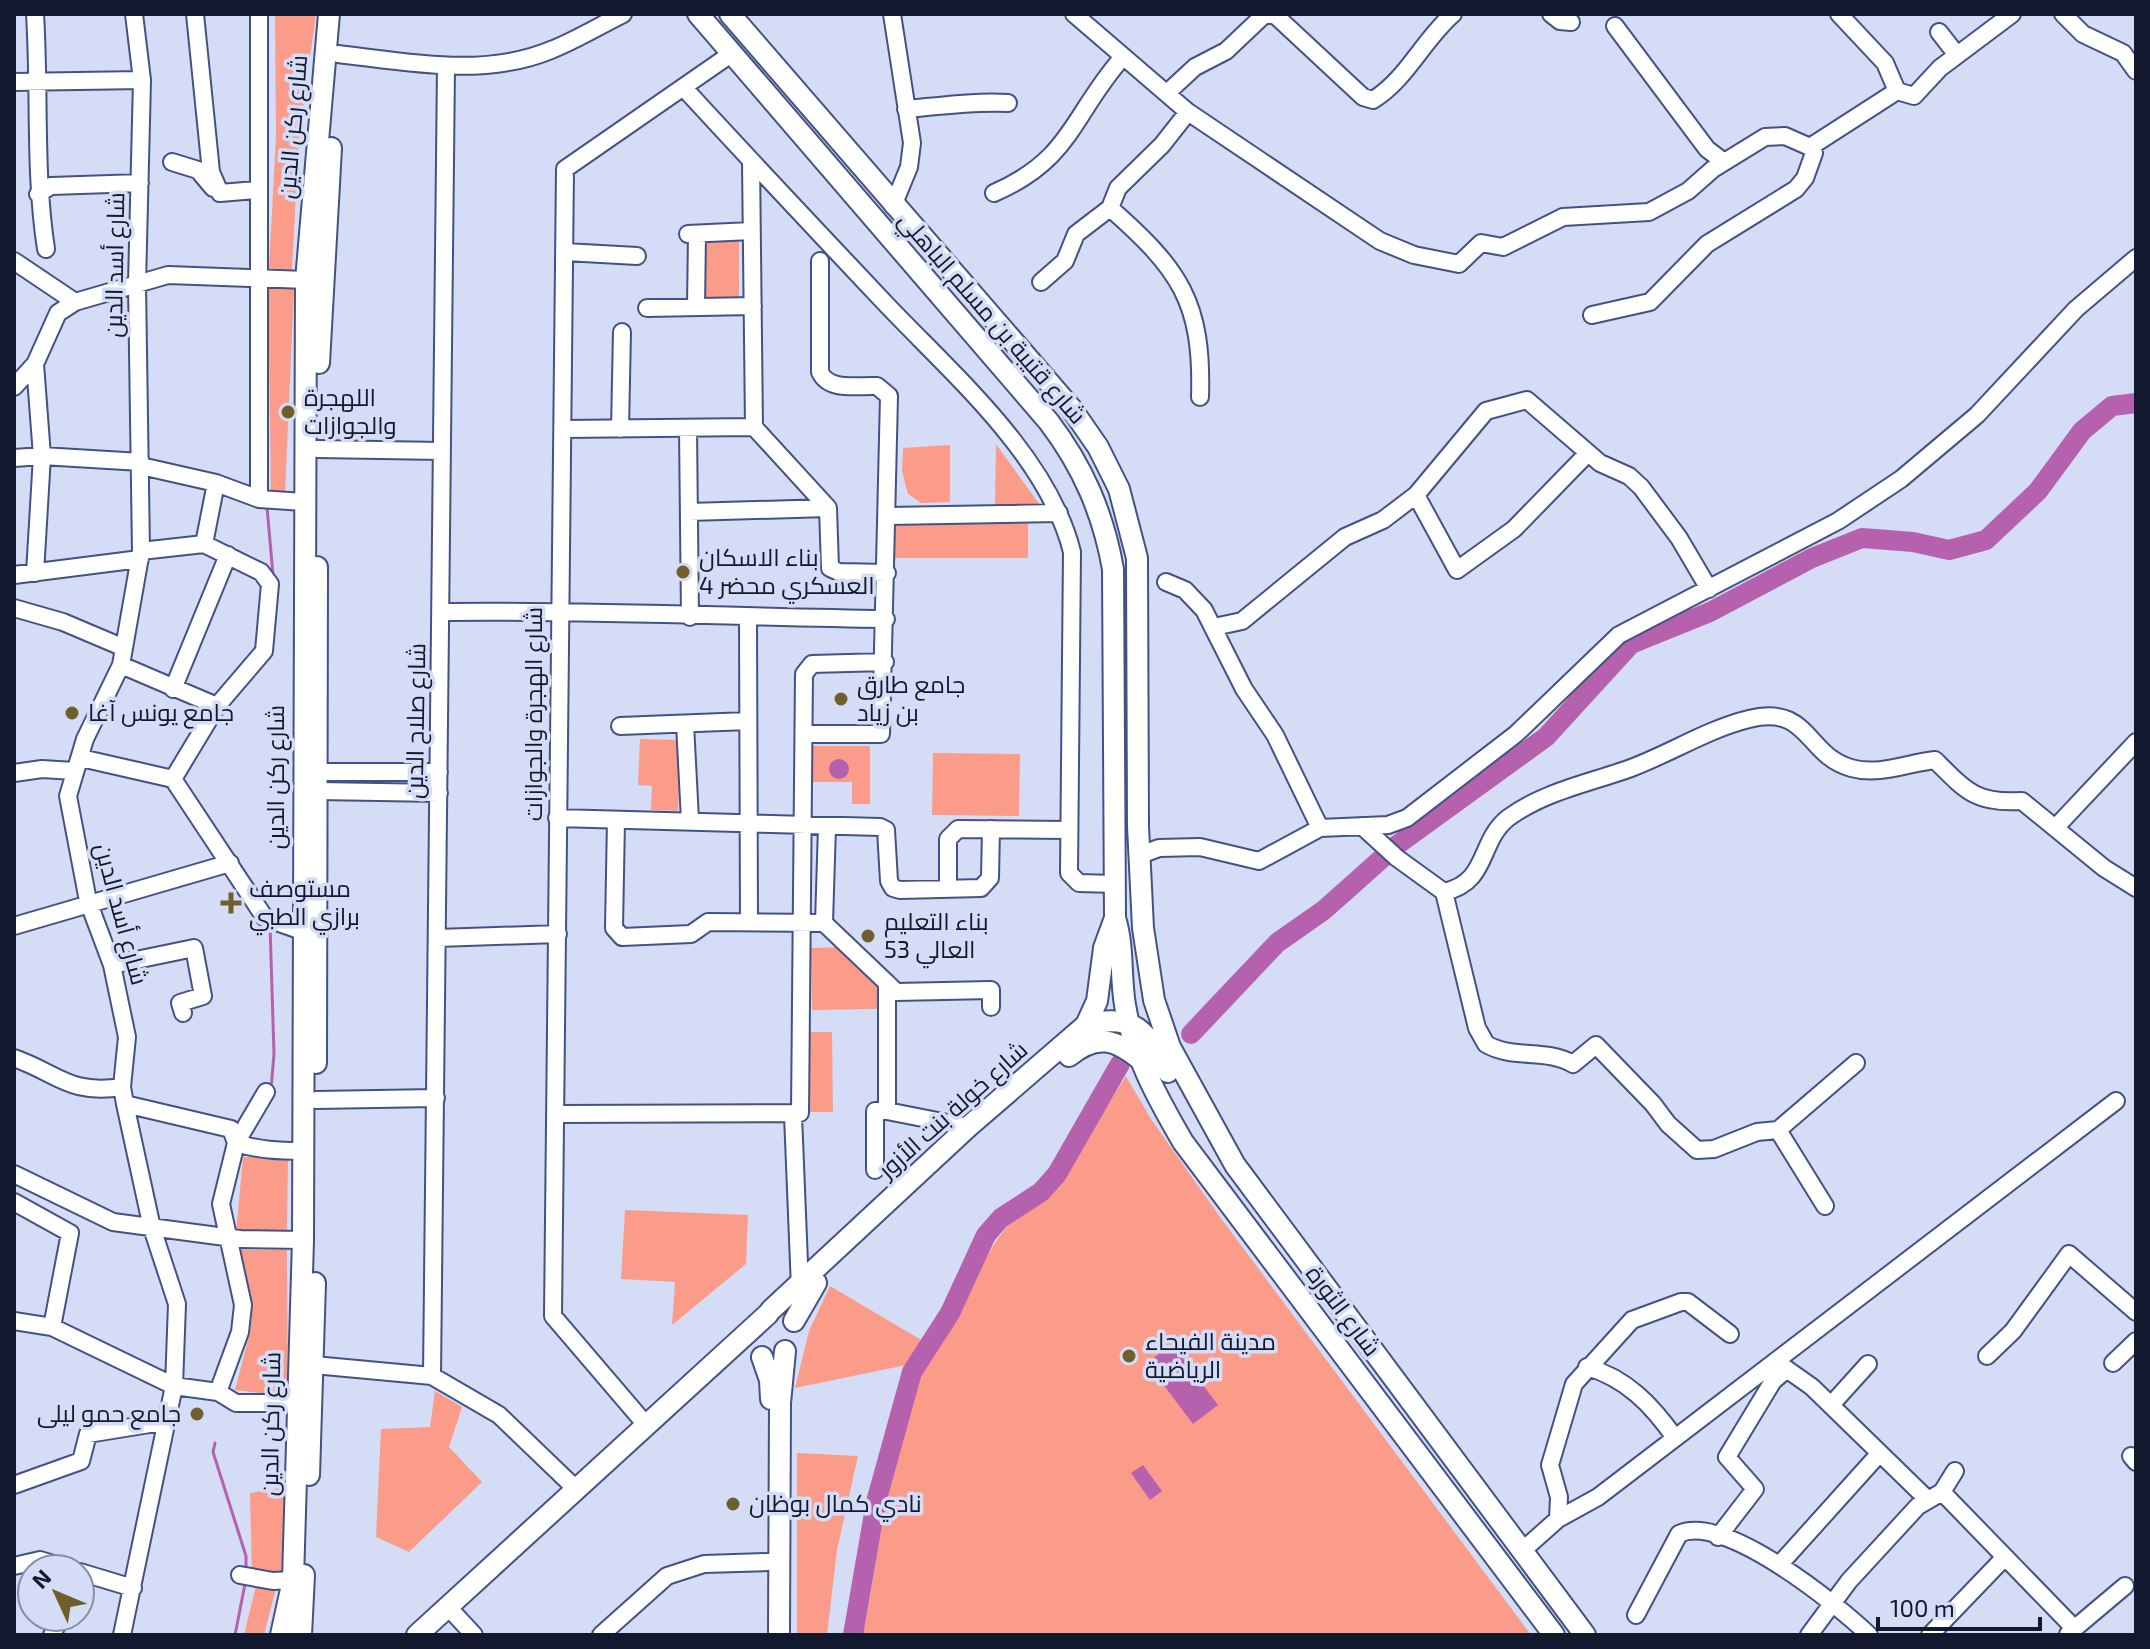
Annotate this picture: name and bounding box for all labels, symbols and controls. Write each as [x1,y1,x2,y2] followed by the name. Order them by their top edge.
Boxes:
[271,54,315,200] street label: شارع ركن الدين
[98,192,132,338] street label: شارع أسد الدين
[889,205,1093,433] street label: شارع قتيبة بن مسلم الباهلي
[304,382,397,439] place label: اللهجرة والجوازات
[279,403,297,421] marker: اللهجرة والجوازات
[699,542,875,604] place label: بناء الاسكان العسكري محضر 4
[674,563,692,581] marker: بناء الاسكان العسكري محضر 4
[518,607,550,821] street label: شارع الهجرة والجوازات
[399,643,433,799] street label: شارع صلاح الدين
[857,669,965,727] place label: جامع طارق بن زياد
[832,690,850,708] marker: جامع طارق بن زياد
[88,697,234,729] place label: جامع يونس آغا
[63,704,81,722] marker: جامع يونس آغا
[260,705,292,849] street label: شارع ركن الدين
[87,840,155,988] street label: شارع أسد الدين
[249,873,360,936] place label: مستوصف برازي الطبي
[220,892,242,914] marker: مستوصف برازي الطبي
[884,906,989,969] place label: بناء التعليم العالي 53
[859,927,877,945] marker: بناء التعليم العالي 53
[870,1034,1035,1187] street label: شارع خولة بنت الأزور
[1298,1259,1388,1363] street label: شارع الثورة
[1145,1326,1276,1383] place label: مدينة الفيحاء الرياضية
[1120,1347,1138,1365] marker: مدينة الفيحاء الرياضية
[254,1352,288,1496] street label: شارع ركن الدين
[37,1398,181,1430] place label: جامع حمو ليلى
[188,1405,206,1423] marker: جامع حمو ليلى
[749,1488,922,1522] place label: نادي كمال بوظان
[724,1495,742,1513] marker: نادي كمال بوظان
[16,1553,96,1633] north arrow
[26,1564,56,1593] text: N
[1878,1581,2040,1631] scale bar
[1890,1593,1955,1622] text: 100 m

